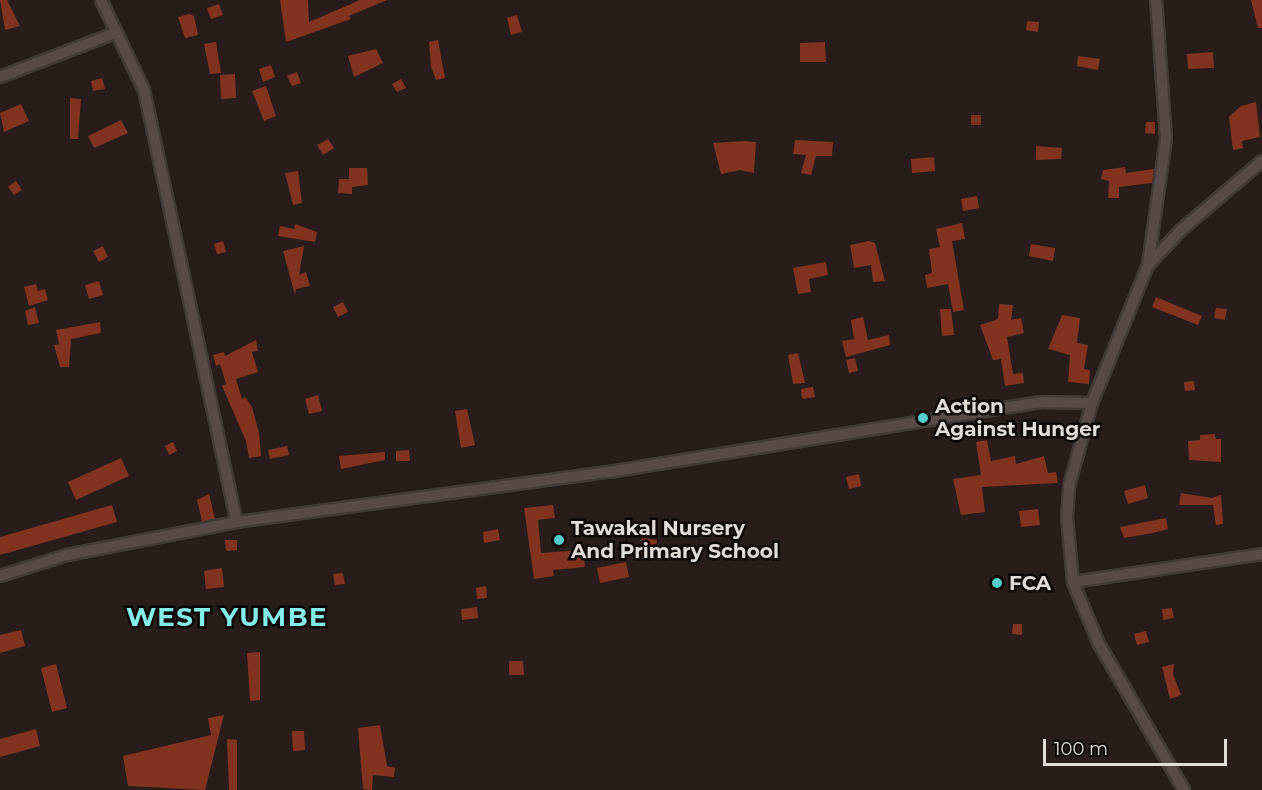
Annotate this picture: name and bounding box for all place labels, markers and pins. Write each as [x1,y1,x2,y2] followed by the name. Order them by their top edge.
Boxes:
[935,394,1100,441] place label: Action Against Hunger
[916,411,930,425] marker: Action Against Hunger
[571,516,779,563] place label: Tawakal Nursery And Primary School
[552,533,566,547] marker: Tawakal Nursery And Primary School
[1009,571,1051,595] place label: FCA
[990,576,1004,590] marker: FCA

